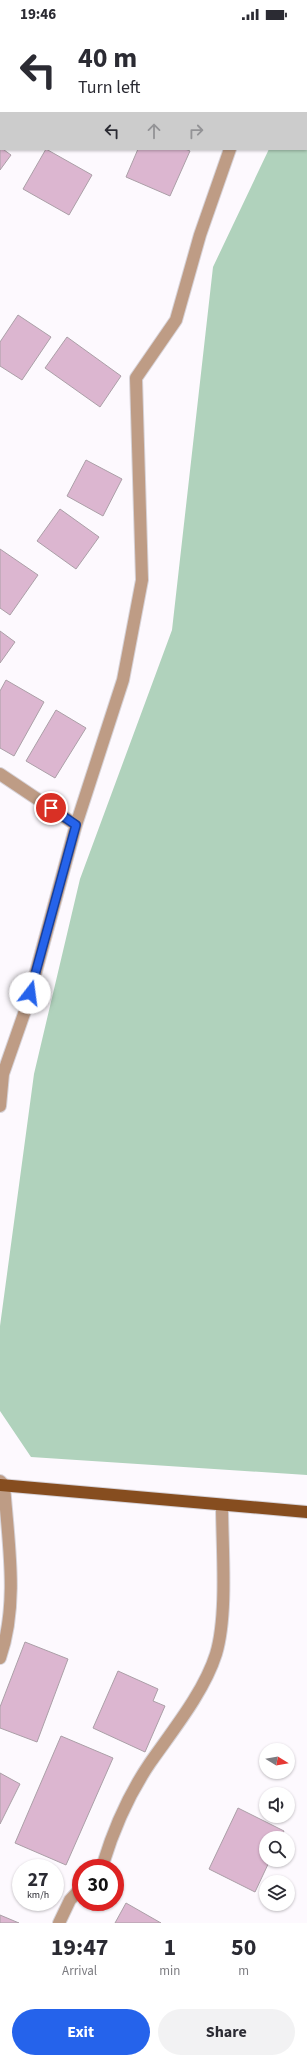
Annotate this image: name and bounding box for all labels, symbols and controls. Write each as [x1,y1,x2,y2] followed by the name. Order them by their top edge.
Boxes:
[20,4,56,25] text: 19:46
[78,38,137,78] text: 40 m
[12,44,64,96] icon: left
[78,75,140,100] text: Turn left
[101,120,123,142] icon: left
[143,120,165,142] icon: ahead
[185,120,207,142] icon: right
[34,791,68,825] pin
[40,797,62,819] icon: arrive
[9,972,51,1014] position arrow
[259,1743,295,1779] north arrow
[259,1743,295,1911] map controls
[259,1787,295,1823] button: sound
[259,1831,295,1867] button: search
[72,1859,124,1911] speed limit sign: 30
[27,1866,49,1894] text: 27
[259,1875,295,1911] button: layers
[27,1888,49,1902] text: km/h
[51,1930,109,1965] text: 19:47
[163,1930,176,1965] text: 1
[231,1930,256,1965] text: 50
[62,1962,97,1980] text: Arrival
[159,1962,180,1980] text: min
[238,1962,249,1980] text: m
[12,2009,150,2055] button: Exit
[158,2009,295,2055] button: Share

